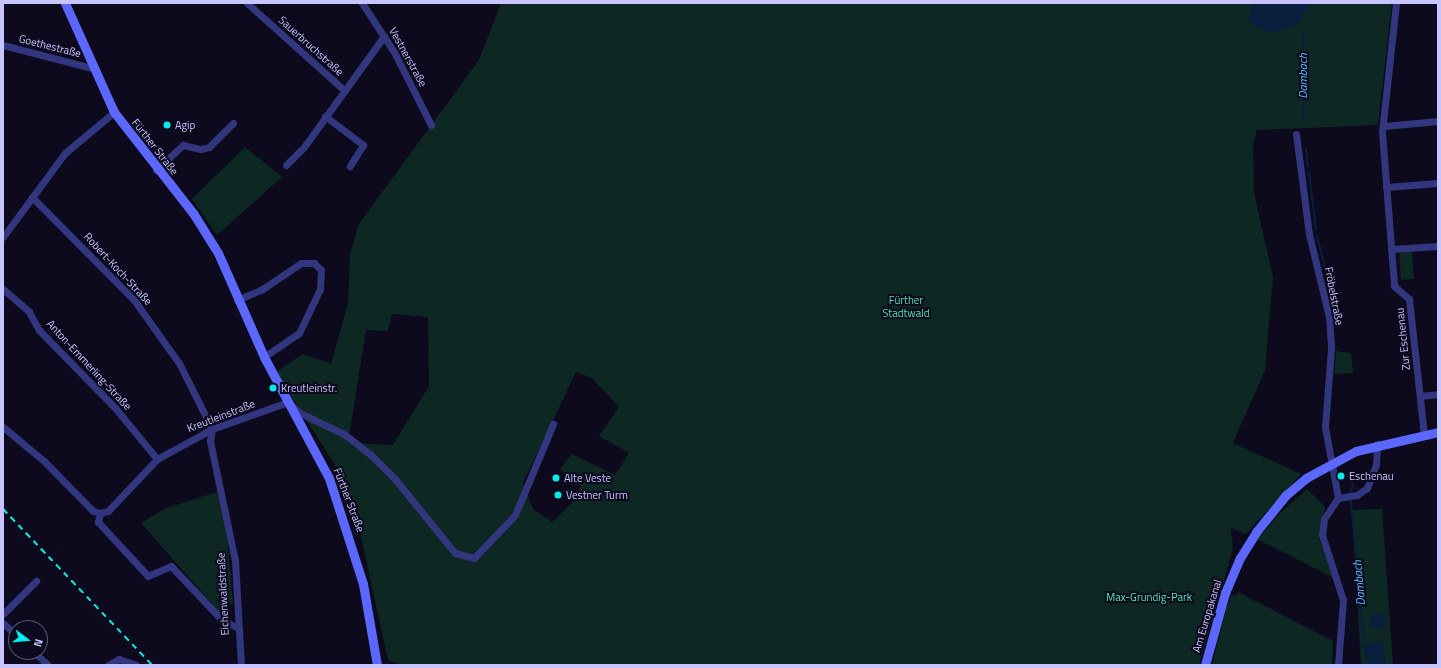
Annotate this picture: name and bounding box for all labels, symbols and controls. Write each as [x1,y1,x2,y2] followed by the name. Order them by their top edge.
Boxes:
[276,13,346,79] street label: Sauerbruchstraße
[386,25,430,89] street label: Vestnerstraße
[18,32,82,60] street label: Goethestraße
[1296,53,1310,99] water label: Dambach
[129,116,181,178] street label: Fürther Straße
[175,118,195,132] place label: Agip
[162,120,172,130] marker: Agip
[81,230,155,308] street label: Robert-Koch-Straße
[1322,266,1346,326] street label: Fröbelstraße
[882,294,930,320] park label: Fürther Stadtwald
[1393,307,1413,371] street label: Zur Eschenau
[44,317,134,413] street label: Anton-Emmerling-Straße
[281,381,337,395] place label: Kreutleinstr.
[268,383,278,393] marker: Kreutleinstr.
[185,397,257,435] street label: Kreutleinstraße
[331,466,367,534] street label: Fürther Straße
[1349,469,1394,483] place label: Eschenau
[564,471,611,485] place label: Alte Veste
[1336,471,1346,481] marker: Eschenau
[551,473,561,483] marker: Alte Veste
[566,488,628,502] place label: Vestner Turm
[553,490,563,500] marker: Vestner Turm
[214,552,232,636] street label: Eichenwaldstraße
[1350,560,1368,606] water label: Dambach
[1190,578,1224,654] street label: Am Europakanal
[1106,590,1192,604] park label: Max-Grundig-Park
[8,620,48,660] north arrow
[30,637,47,649] text: N

